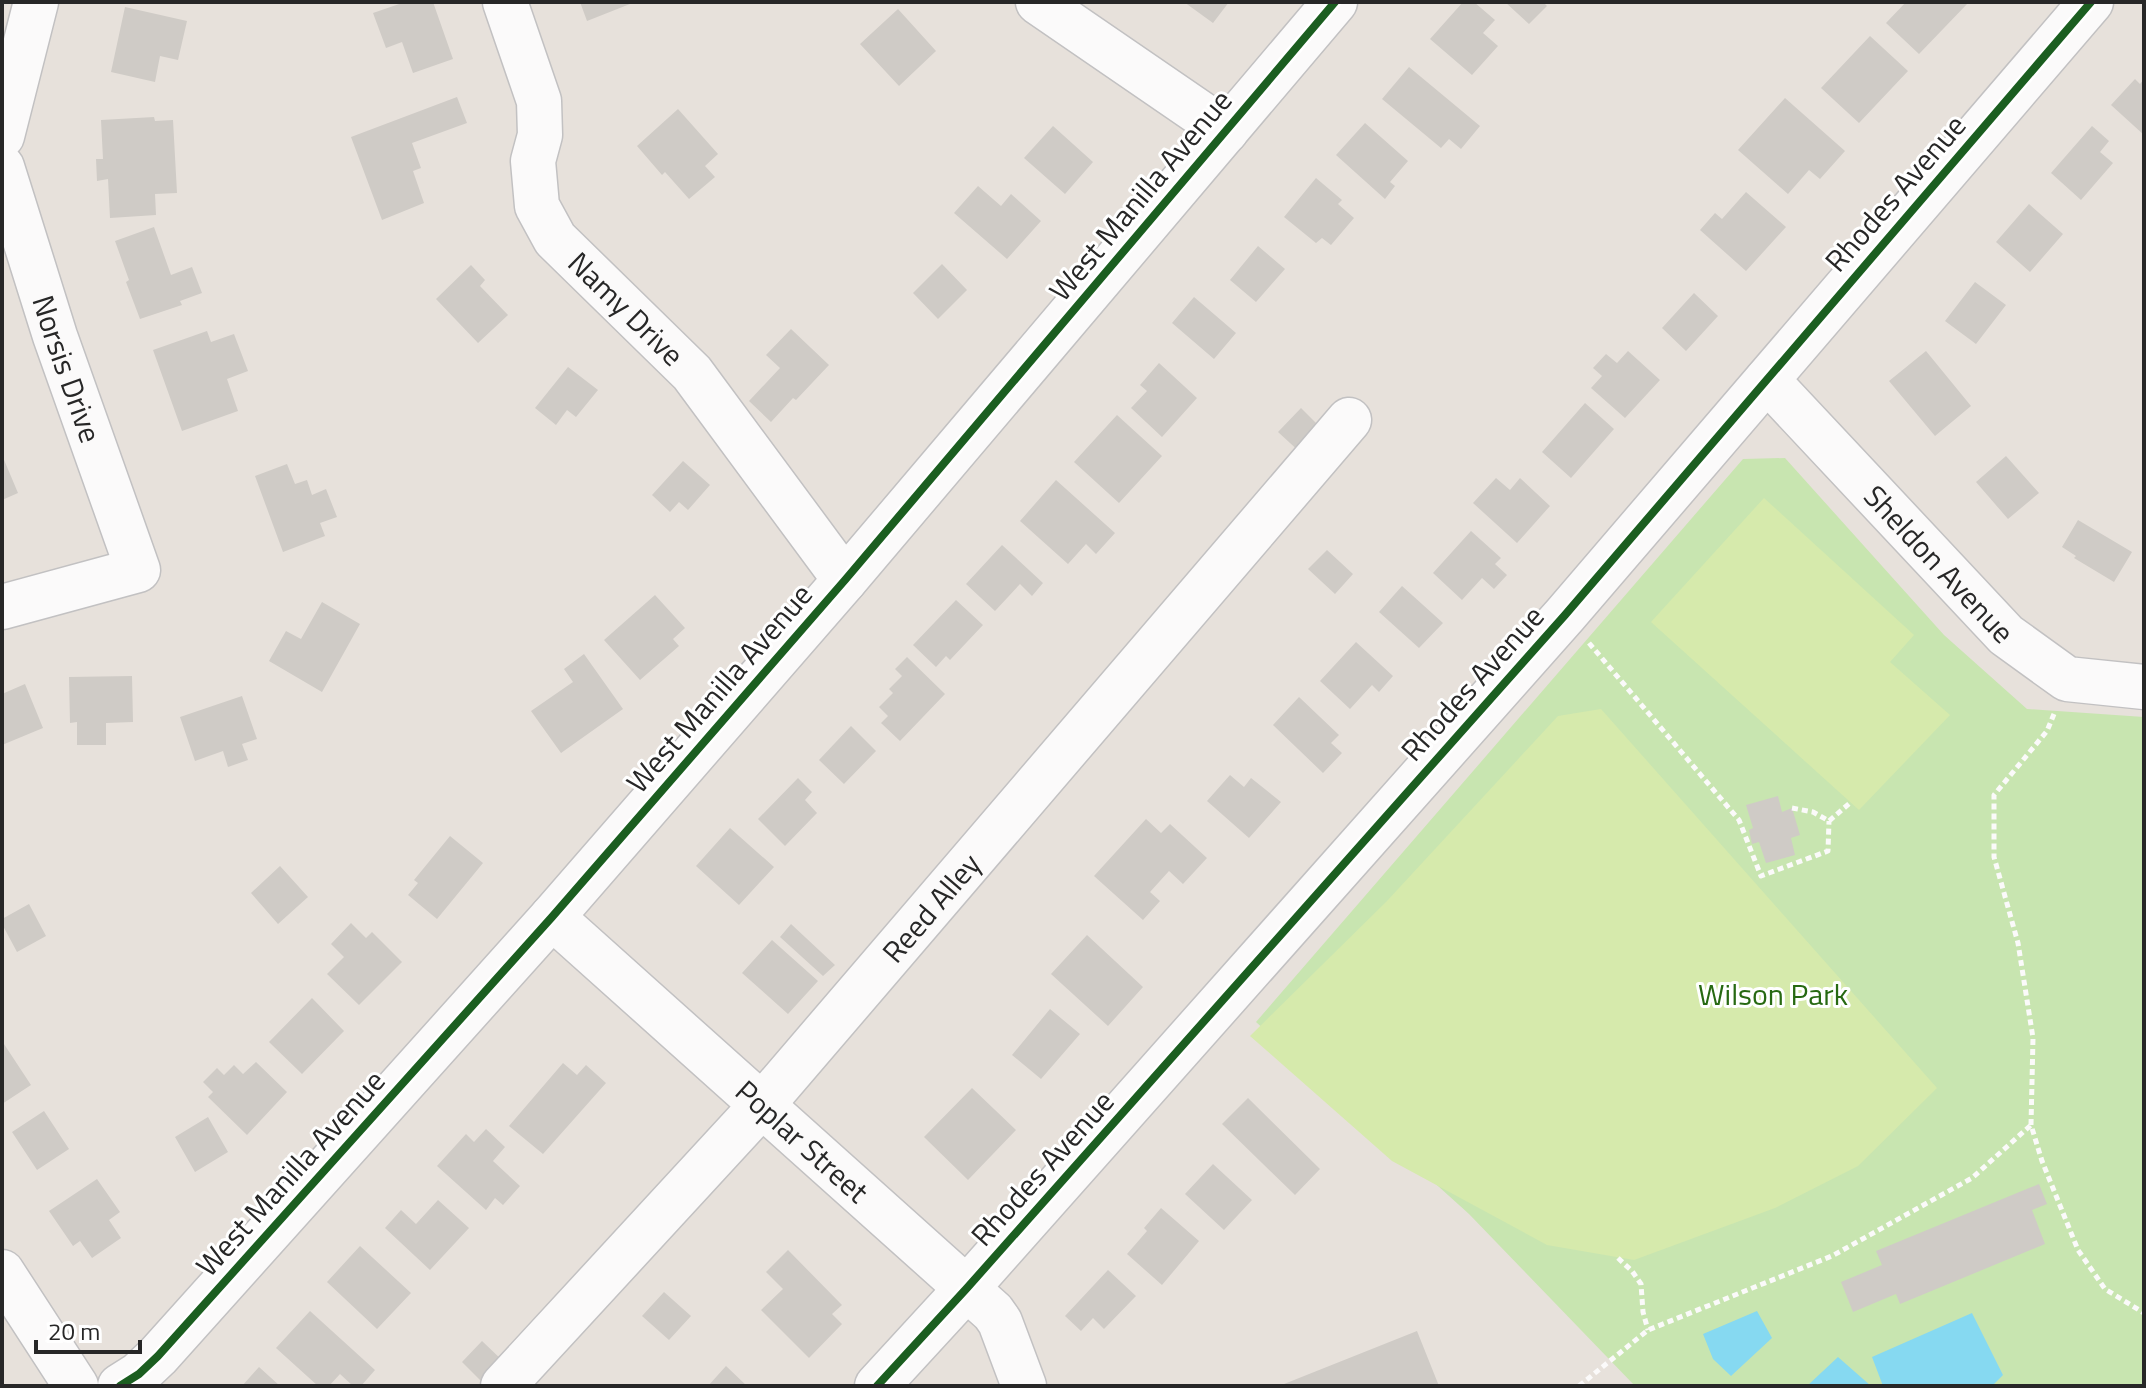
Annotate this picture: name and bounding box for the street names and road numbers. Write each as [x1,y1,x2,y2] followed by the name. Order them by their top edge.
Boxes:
[1037,79,1243,311] street label: West Manilla Avenue
[1813,104,1977,282] street label: Rhodes Avenue
[558,241,695,376] street label: Namy Drive
[21,289,114,449] street label: Norsis Drive
[1853,474,2025,654] street label: Sheldon Avenue
[615,573,823,803] street label: West Manilla Avenue
[1389,595,1555,771] street label: Rhodes Avenue
[871,843,992,973] street label: Reed Alley
[184,1059,396,1287] street label: West Manilla Avenue
[725,1069,880,1214] street label: Poplar Street
[959,1080,1125,1256] street label: Rhodes Avenue

